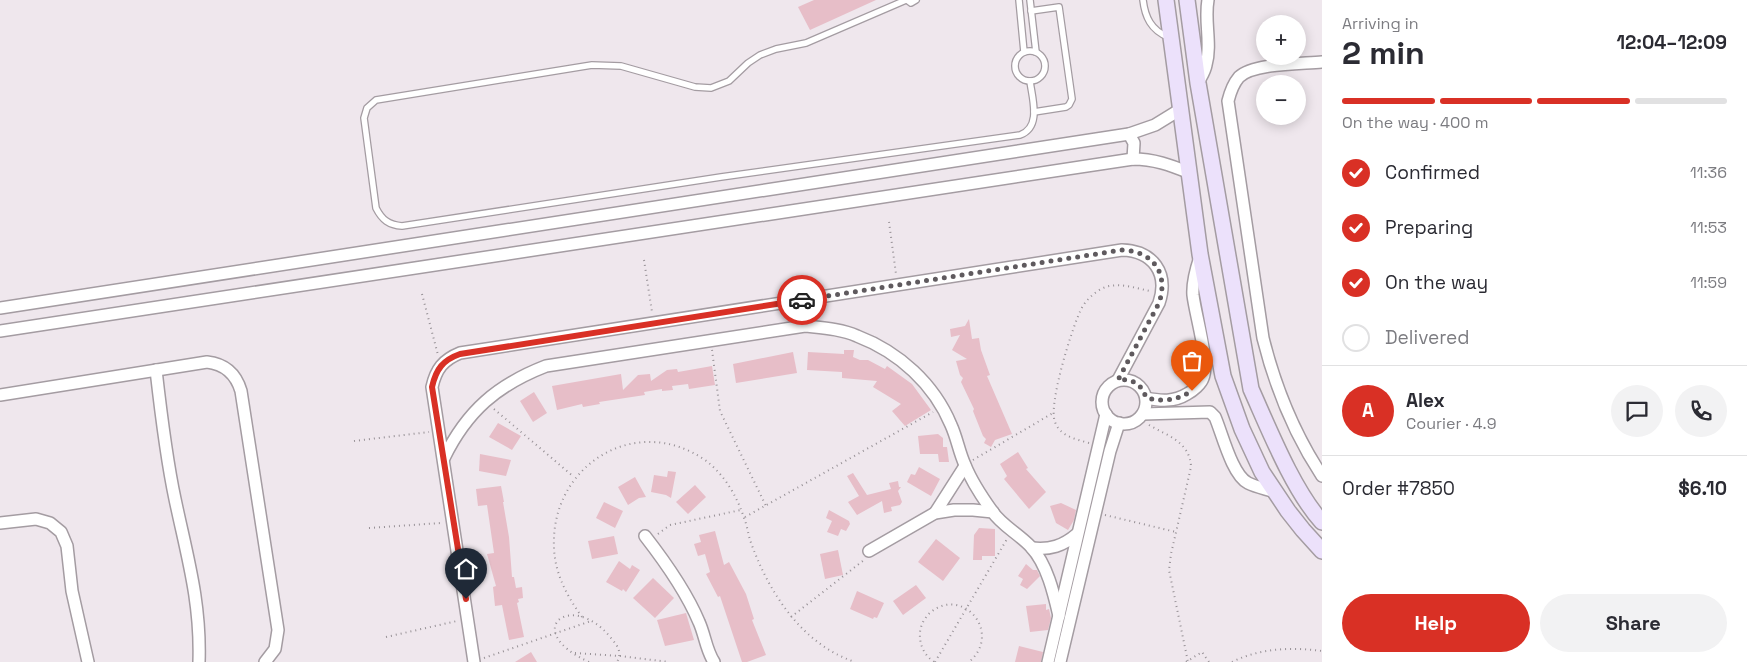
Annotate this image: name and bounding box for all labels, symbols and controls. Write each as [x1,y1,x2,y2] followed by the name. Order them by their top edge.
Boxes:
[1342,13,1419,34] text: Arriving in
[1256,15,1306,125] map controls
[1256,15,1306,65] button: +
[1616,30,1727,55] text: 12:04–12:09
[1342,33,1425,73] text: 2 min
[1256,75,1306,125] button: −
[1342,112,1488,133] text: On the way · 400 m
[1342,159,1370,187] icon: check
[1385,160,1480,185] text: Confirmed
[1690,162,1727,183] text: 11:36
[1342,214,1370,242] icon: check
[1385,215,1473,240] text: Preparing
[1690,217,1727,238] text: 11:53
[1342,269,1370,297] icon: check
[1385,270,1488,295] text: On the way
[1690,272,1727,293] text: 11:59
[777,275,827,325] courier
[788,286,816,314] icon: car
[1385,325,1470,350] text: Delivered
[1171,340,1213,391] pin
[1178,347,1206,375] icon: bag
[1611,385,1663,437] button: chat
[1675,385,1727,437] button: phone
[1406,388,1445,413] text: Alex
[1362,398,1374,423] text: A
[1406,413,1496,434] text: Courier · 4.9
[1342,476,1455,501] text: Order #7850
[1678,476,1727,501] text: $6.10
[445,548,487,599] pin
[452,555,480,583] icon: home
[1342,594,1530,652] button: Help
[1540,594,1727,652] button: Share

